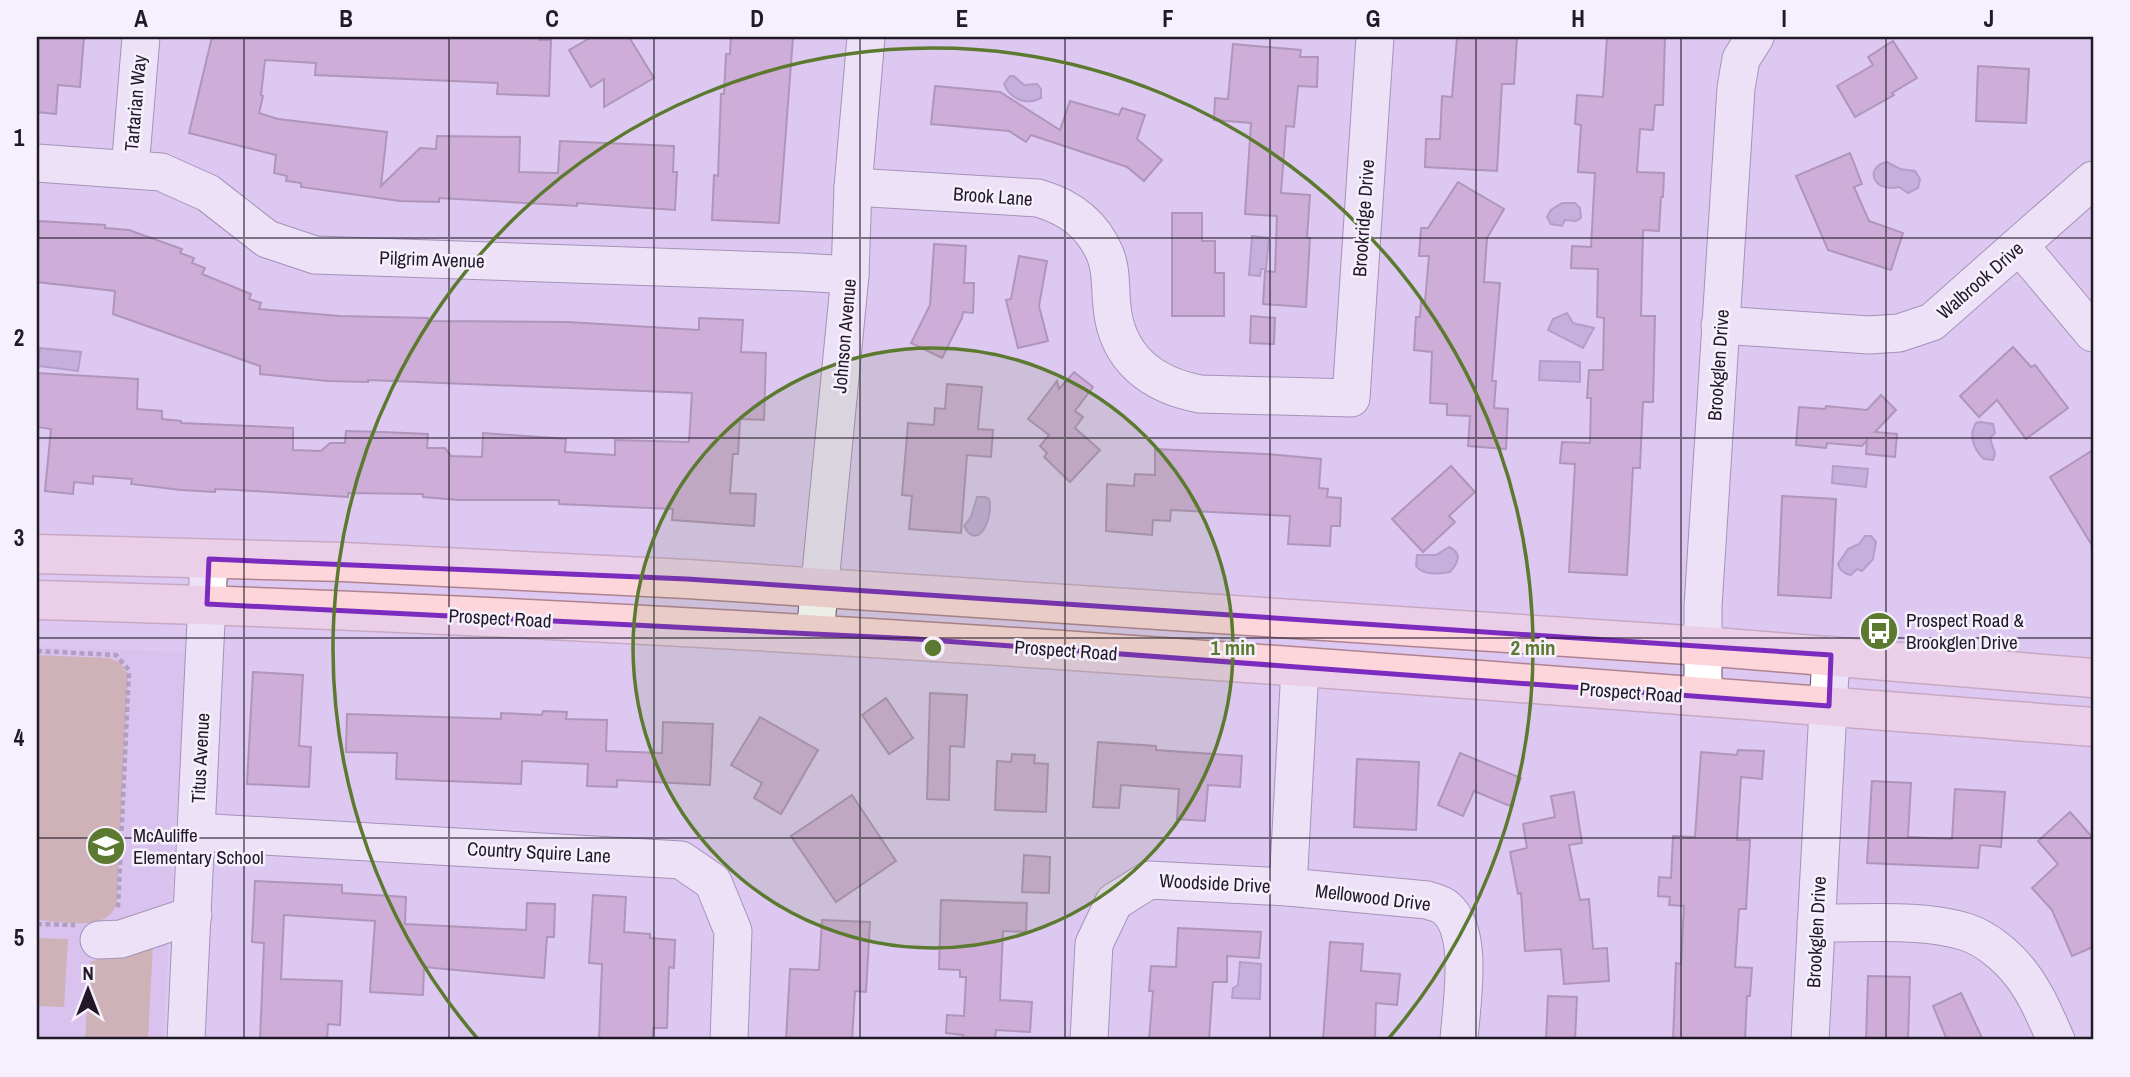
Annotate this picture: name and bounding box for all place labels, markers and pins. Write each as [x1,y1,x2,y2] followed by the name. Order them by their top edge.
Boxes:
[1906,607,2024,655] place label: Prospect Road & Brookglen Drive
[1858,610,1900,652] bus stop icon: Prospect Road & Brookglen Drive
[921,636,945,660] centre of rings
[133,822,264,870] place label: McAuliffe Elementary School
[85,825,127,867] school or university icon: McAuliffe Elementary School

